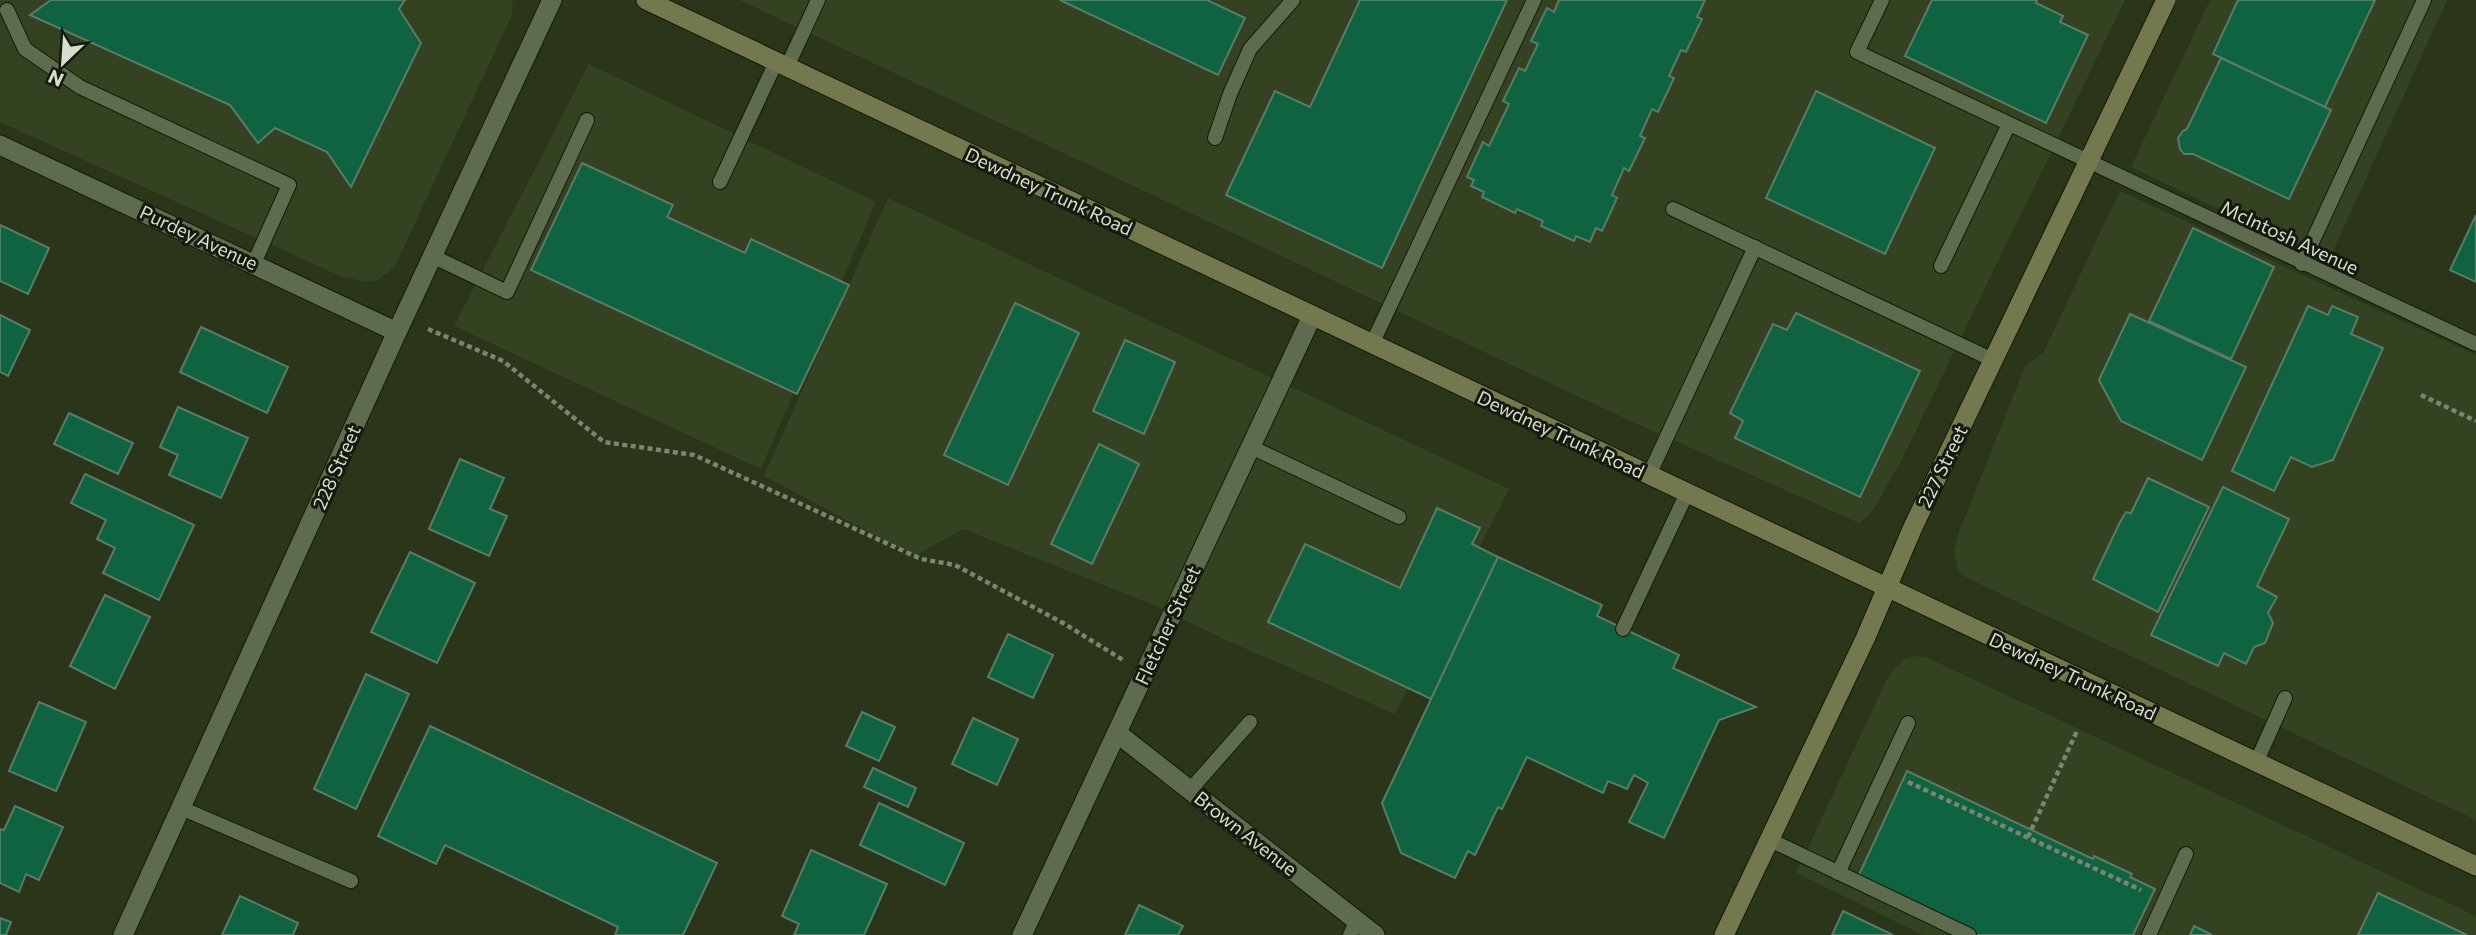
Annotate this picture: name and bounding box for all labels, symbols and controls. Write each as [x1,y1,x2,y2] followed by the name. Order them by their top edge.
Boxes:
[28,28,98,98] north arrow
[44,65,67,92] text: N
[962,142,1136,240] street label: Dewdney Trunk Road
[2218,195,2362,279] street label: McIntosh Avenue
[136,200,262,274] street label: Purdey Avenue
[1474,385,1648,483] street label: Dewdney Trunk Road
[307,421,365,513] street label: 228 Street
[1912,421,1972,511] street label: 227 Street
[1129,562,1205,688] street label: Fletcher Street
[1986,627,2160,725] street label: Dewdney Trunk Road
[1190,786,1302,880] street label: Brown Avenue

